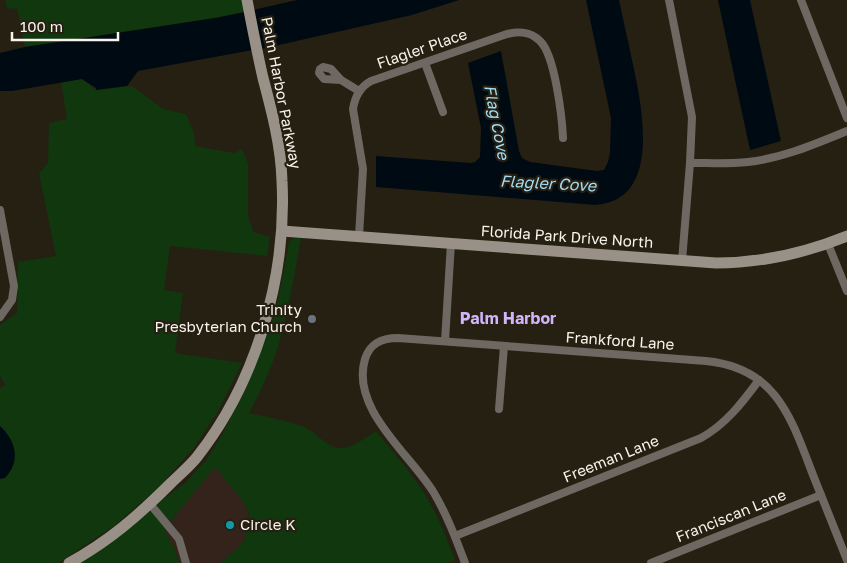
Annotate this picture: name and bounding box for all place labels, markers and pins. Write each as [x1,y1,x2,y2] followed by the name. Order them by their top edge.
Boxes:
[154,300,303,335] place label: Trinity Presbyterian Church
[306,313,318,325] marker: Trinity Presbyterian Church
[240,515,296,533] place label: Circle K
[224,519,236,531] marker: Circle K

